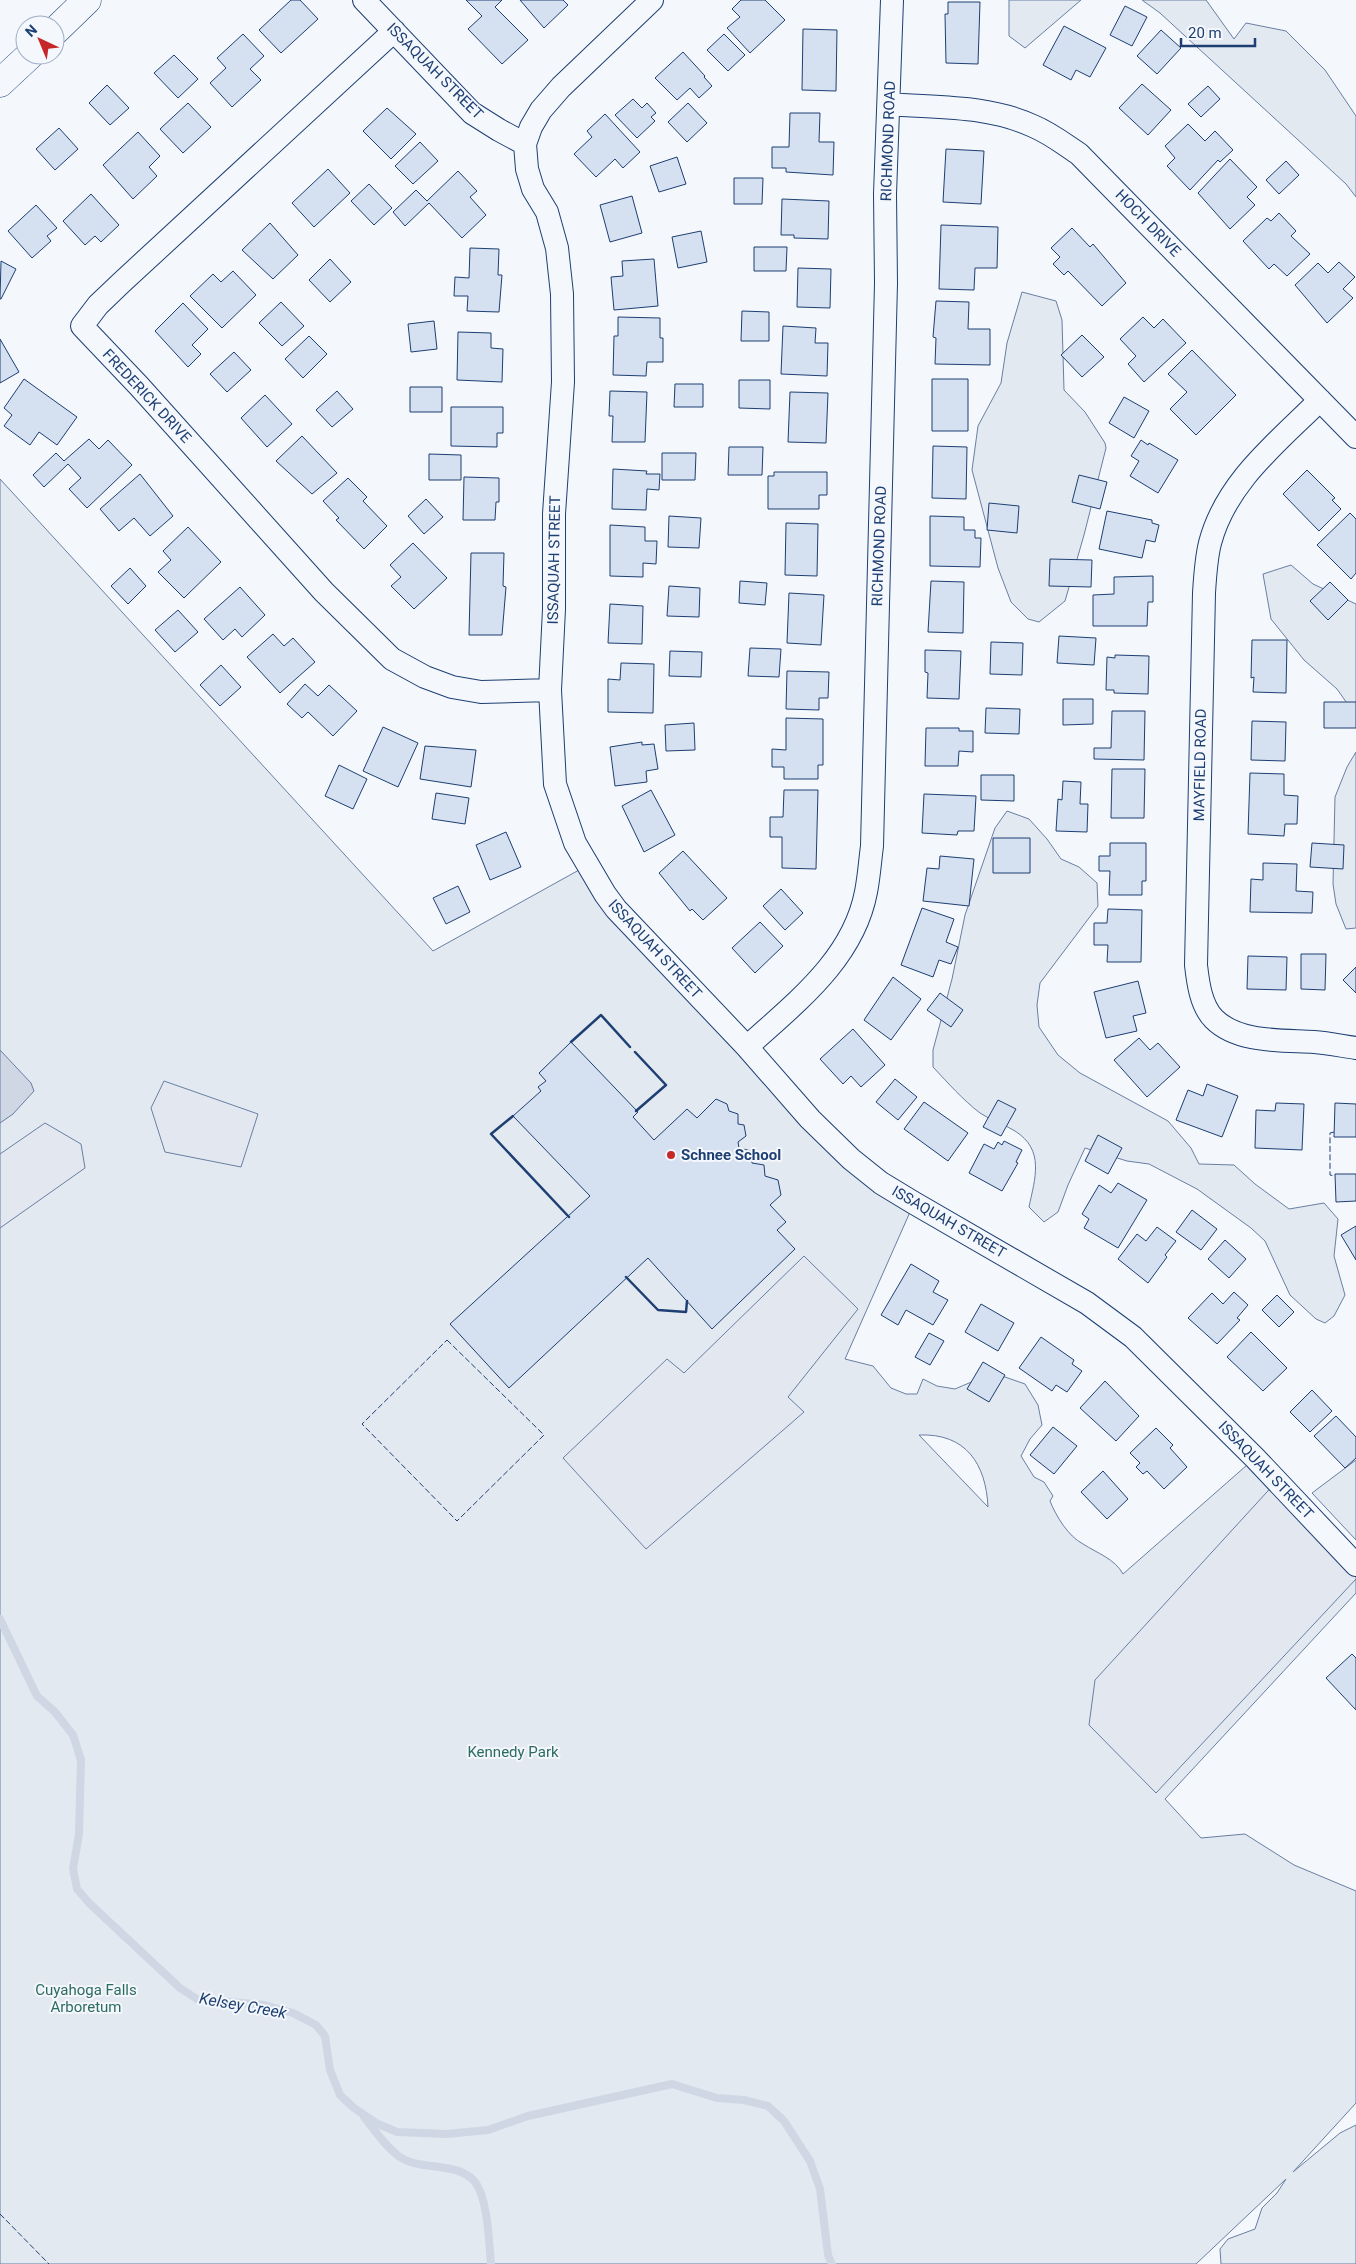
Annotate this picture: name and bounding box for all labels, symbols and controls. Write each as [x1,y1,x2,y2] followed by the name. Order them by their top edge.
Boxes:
[15,15,65,65] north arrow
[1181,15,1255,47] scale bar
[383,19,487,123] street label: ISSAQUAH STREET
[22,21,40,40] text: N
[1188,24,1222,42] text: 20 m
[877,80,899,202] street label: RICHMOND ROAD
[1111,186,1185,261] street label: HOCH DRIVE
[99,345,195,447] street label: FREDERICK DRIVE
[868,485,890,607] street label: RICHMOND ROAD
[544,495,564,625] street label: ISSAQUAH STREET
[1190,708,1210,822] street label: MAYFIELD ROAD
[604,896,706,1002] street label: ISSAQUAH STREET
[681,1146,781,1164] place label: Schnee School
[665,1149,677,1161] marker: Schnee School
[889,1182,1009,1262] street label: ISSAQUAH STREET
[1215,1417,1317,1523] street label: ISSAQUAH STREET
[467,1743,559,1761] park label: Kennedy Park
[35,1981,137,2016] park label: Cuyahoga Falls Arboretum
[198,1988,289,2023] water label: Kelsey Creek

